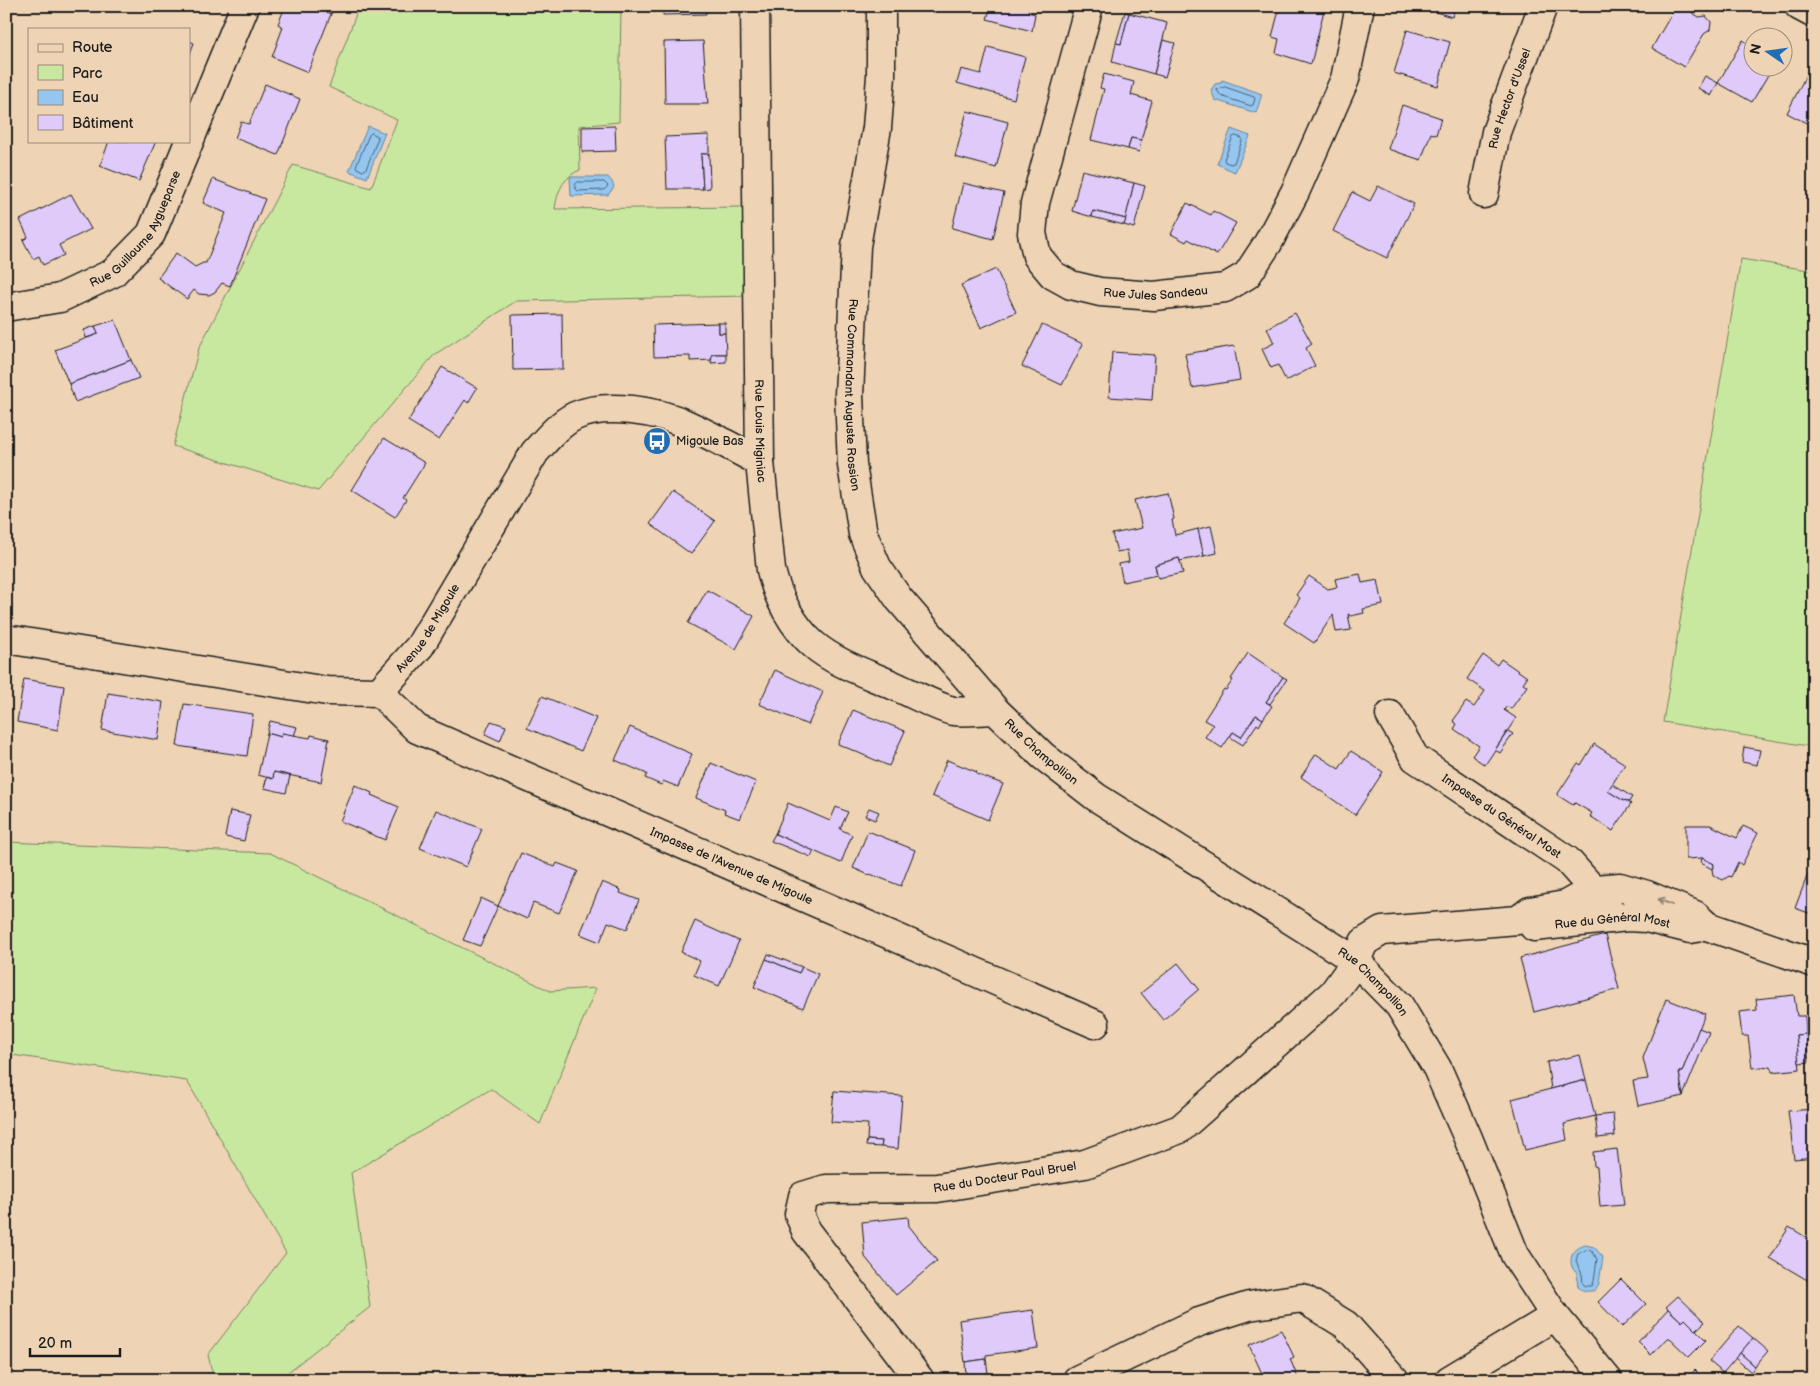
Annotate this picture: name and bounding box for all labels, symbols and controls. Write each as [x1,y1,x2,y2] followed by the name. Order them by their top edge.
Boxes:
[28,28,190,142] legend
[1742,28,1792,78] north arrow
[72,38,113,57] text: Route
[1746,42,1765,56] text: N
[1486,46,1535,150] street label: Rue Hector d'Ussel
[72,64,102,83] text: Parc
[72,88,99,107] text: Eau
[72,114,134,133] text: Bâtiment
[87,169,184,291] street label: Rue Guillaume Aygueparse
[1103,283,1209,304] street label: Rue Jules Sandeau
[841,298,863,492] street label: Rue Commandant Auguste Rossion
[751,379,769,483] street label: Rue Louis Miginiac
[642,426,672,456] bus stop icon: Migoule Bas
[676,434,743,449] place label: Migoule Bas
[393,581,463,676] street label: Avenue de Migoule
[1001,716,1081,788] street label: Rue Champollion
[1439,771,1564,862] street label: Impasse du Général Most
[648,824,815,908] street label: Impasse de l'Avenue de Migoule
[1658,897,1673,907] one-way arrow
[1554,910,1672,933] street label: Rue du Général Most
[1335,944,1411,1019] street label: Rue Champollion
[932,1159,1077,1196] street label: Rue du Docteur Paul Bruel
[30,1326,120,1358] scale bar
[38,1334,72,1353] text: 20 m

